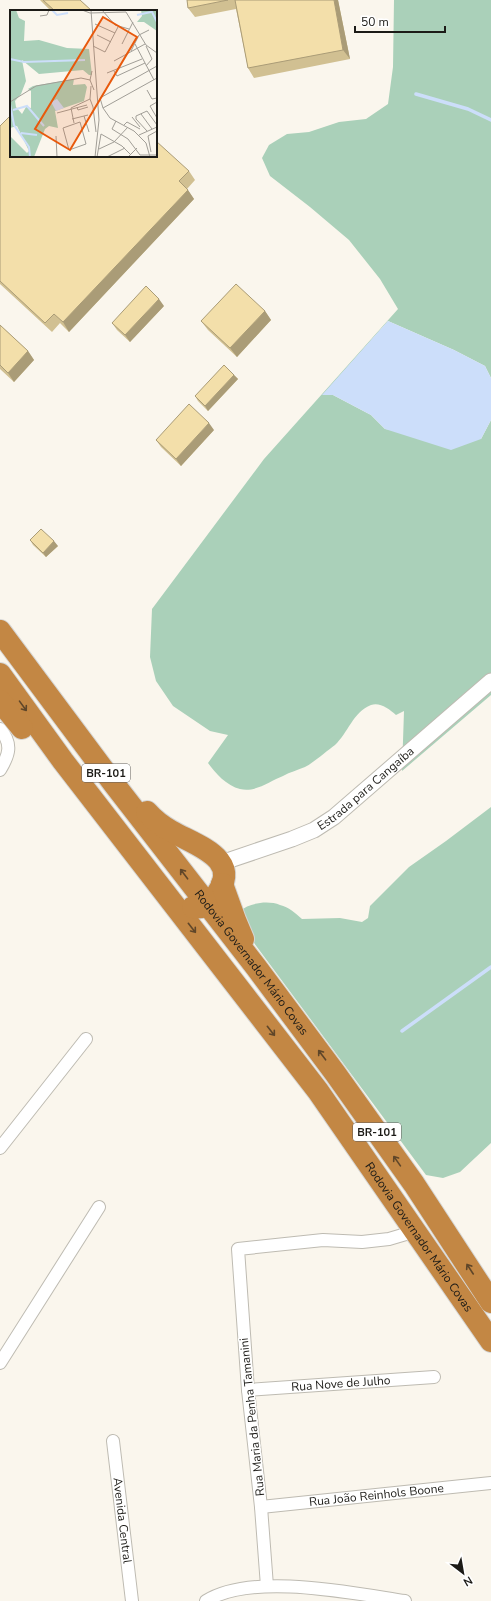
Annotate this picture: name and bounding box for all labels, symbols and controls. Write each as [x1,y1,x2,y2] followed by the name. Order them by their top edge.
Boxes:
[355,8,445,34] scale bar
[10,10,157,157] inset map
[361,14,389,30] text: 50 m
[19,700,27,711] one-way arrow
[314,743,417,834] street label: Estrada para Cangaíba
[82,764,130,782] road number: BR-101
[179,869,188,880] one-way arrow
[191,886,312,1039] street label: Rodovia Governador Mário Covas
[187,922,196,933] one-way arrow
[267,1025,275,1036] one-way arrow
[318,1050,326,1061] one-way arrow
[353,1123,401,1141] road number: BR-101
[393,1156,401,1167] one-way arrow
[362,1159,477,1315] street label: Rodovia Governador Mário Covas
[465,1263,473,1275] one-way arrow
[236,1337,268,1497] street label: Rua Maria da Penha Tamanini
[291,1372,391,1395] street label: Rua Nove de Julho
[109,1477,136,1565] street label: Avenida Central
[308,1480,445,1510] street label: Rua João Reinhols Boone
[443,1553,483,1593] north arrow
[461,1573,475,1590] text: N

